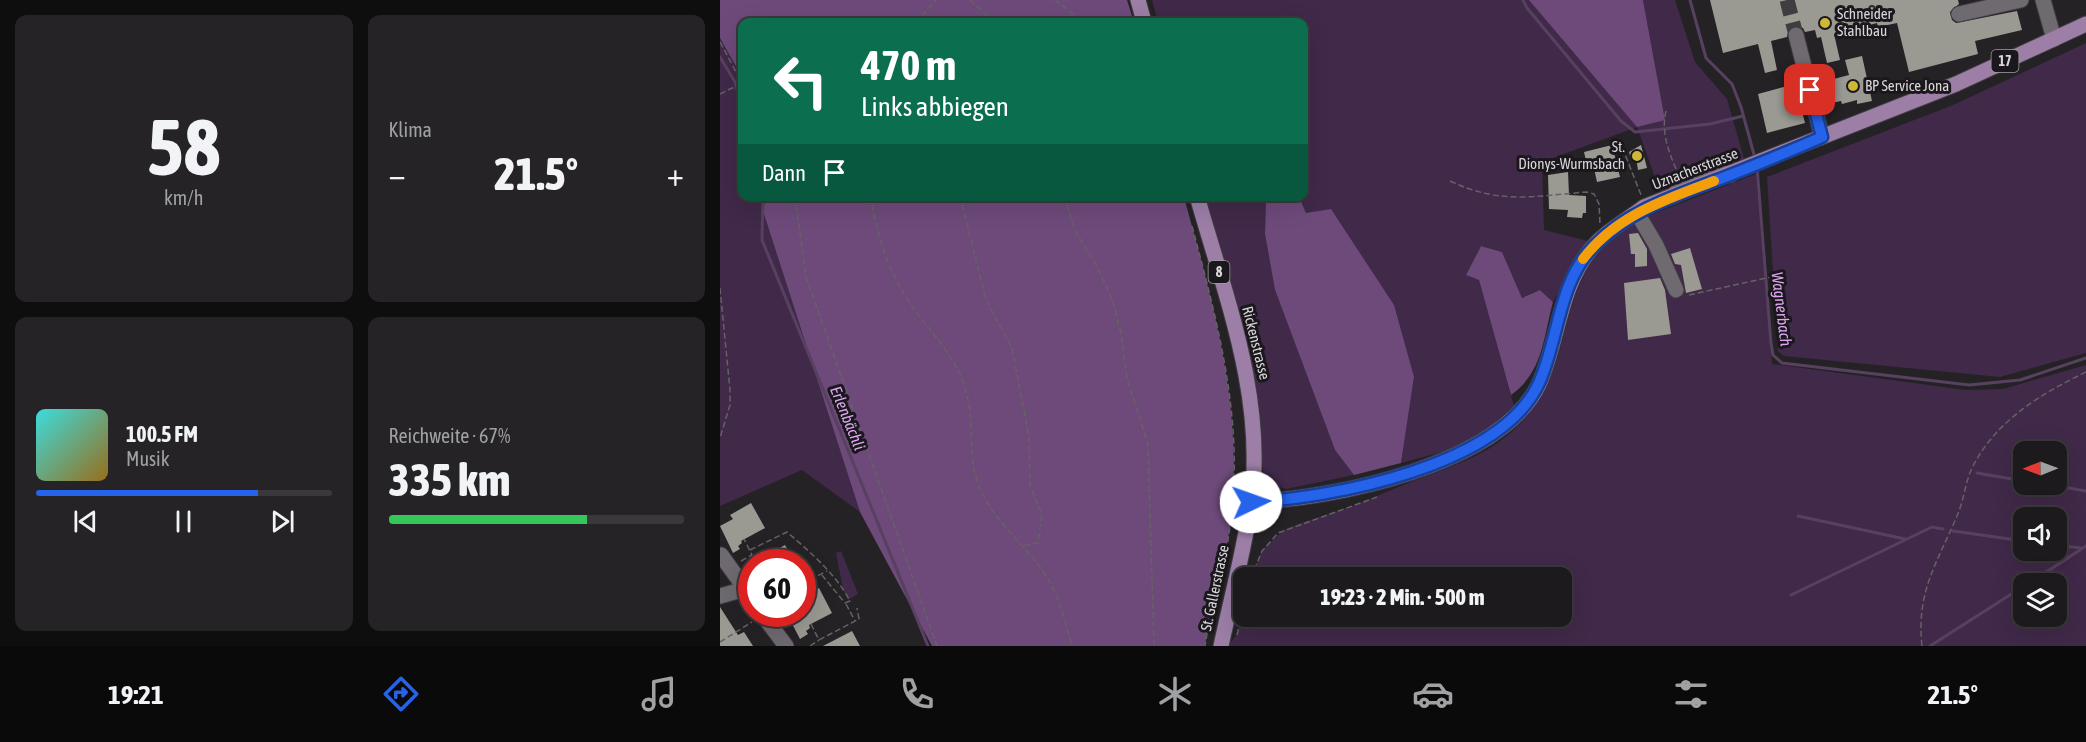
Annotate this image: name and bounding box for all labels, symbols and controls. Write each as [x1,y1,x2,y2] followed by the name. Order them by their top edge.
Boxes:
[1837,5,1893,39] place label: Schneider Stahlbau
[1818,16,1832,30] marker: Schneider Stahlbau
[861,41,956,89] text: 470 m
[762,42,840,120] icon: left
[1992,50,2018,72] road number: 17
[1784,64,1835,115] pin
[1793,73,1826,106] icon: arrive
[1865,77,1949,94] place label: BP Service Jona
[1846,79,1860,93] marker: BP Service Jona
[861,91,1009,122] text: Links abbiegen
[147,102,220,192] text: 58
[389,118,432,141] text: Klima
[1518,138,1625,172] place label: St. Dionys-Wurmsbach
[1649,144,1740,193] street label: Uznacherstrasse
[494,148,578,200] text: 21.5°
[1630,149,1644,163] marker: St. Dionys-Wurmsbach
[389,155,406,193] text: −
[667,155,684,193] text: +
[818,156,851,189] icon: arrive
[762,160,806,186] text: Dann
[164,186,204,209] text: km/h
[1208,261,1230,283] road number: 8
[1768,271,1796,347] water label: Wagnerbach
[1239,304,1274,381] street label: Rickenstrasse
[827,383,869,453] water label: Erlenbächli
[126,421,198,447] text: 100.5 FM
[389,424,510,447] text: Reichweite · 67%
[2013,441,2067,495] north arrow
[2013,441,2067,627] map controls
[126,447,170,470] text: Musik
[389,454,510,506] text: 335 km
[1219,470,1283,534] position arrow
[69,505,102,538] icon: previous
[167,505,200,538] icon: pause
[266,505,299,538] icon: next
[2013,507,2067,561] button: sound
[1197,543,1232,632] street label: St. Gallerstrasse
[738,549,816,627] speed limit sign: 60
[2013,573,2067,627] button: layers
[1320,584,1485,610] text: 19:23 · 2 Min. · 500 m
[380,673,422,715] icon: directions
[638,673,680,715] icon: music
[896,673,938,715] icon: phone
[1154,673,1196,715] icon: climate
[1412,673,1454,715] icon: car
[1670,673,1712,715] icon: filters
[108,679,164,710] text: 19:21
[1928,679,1978,710] text: 21.5°

